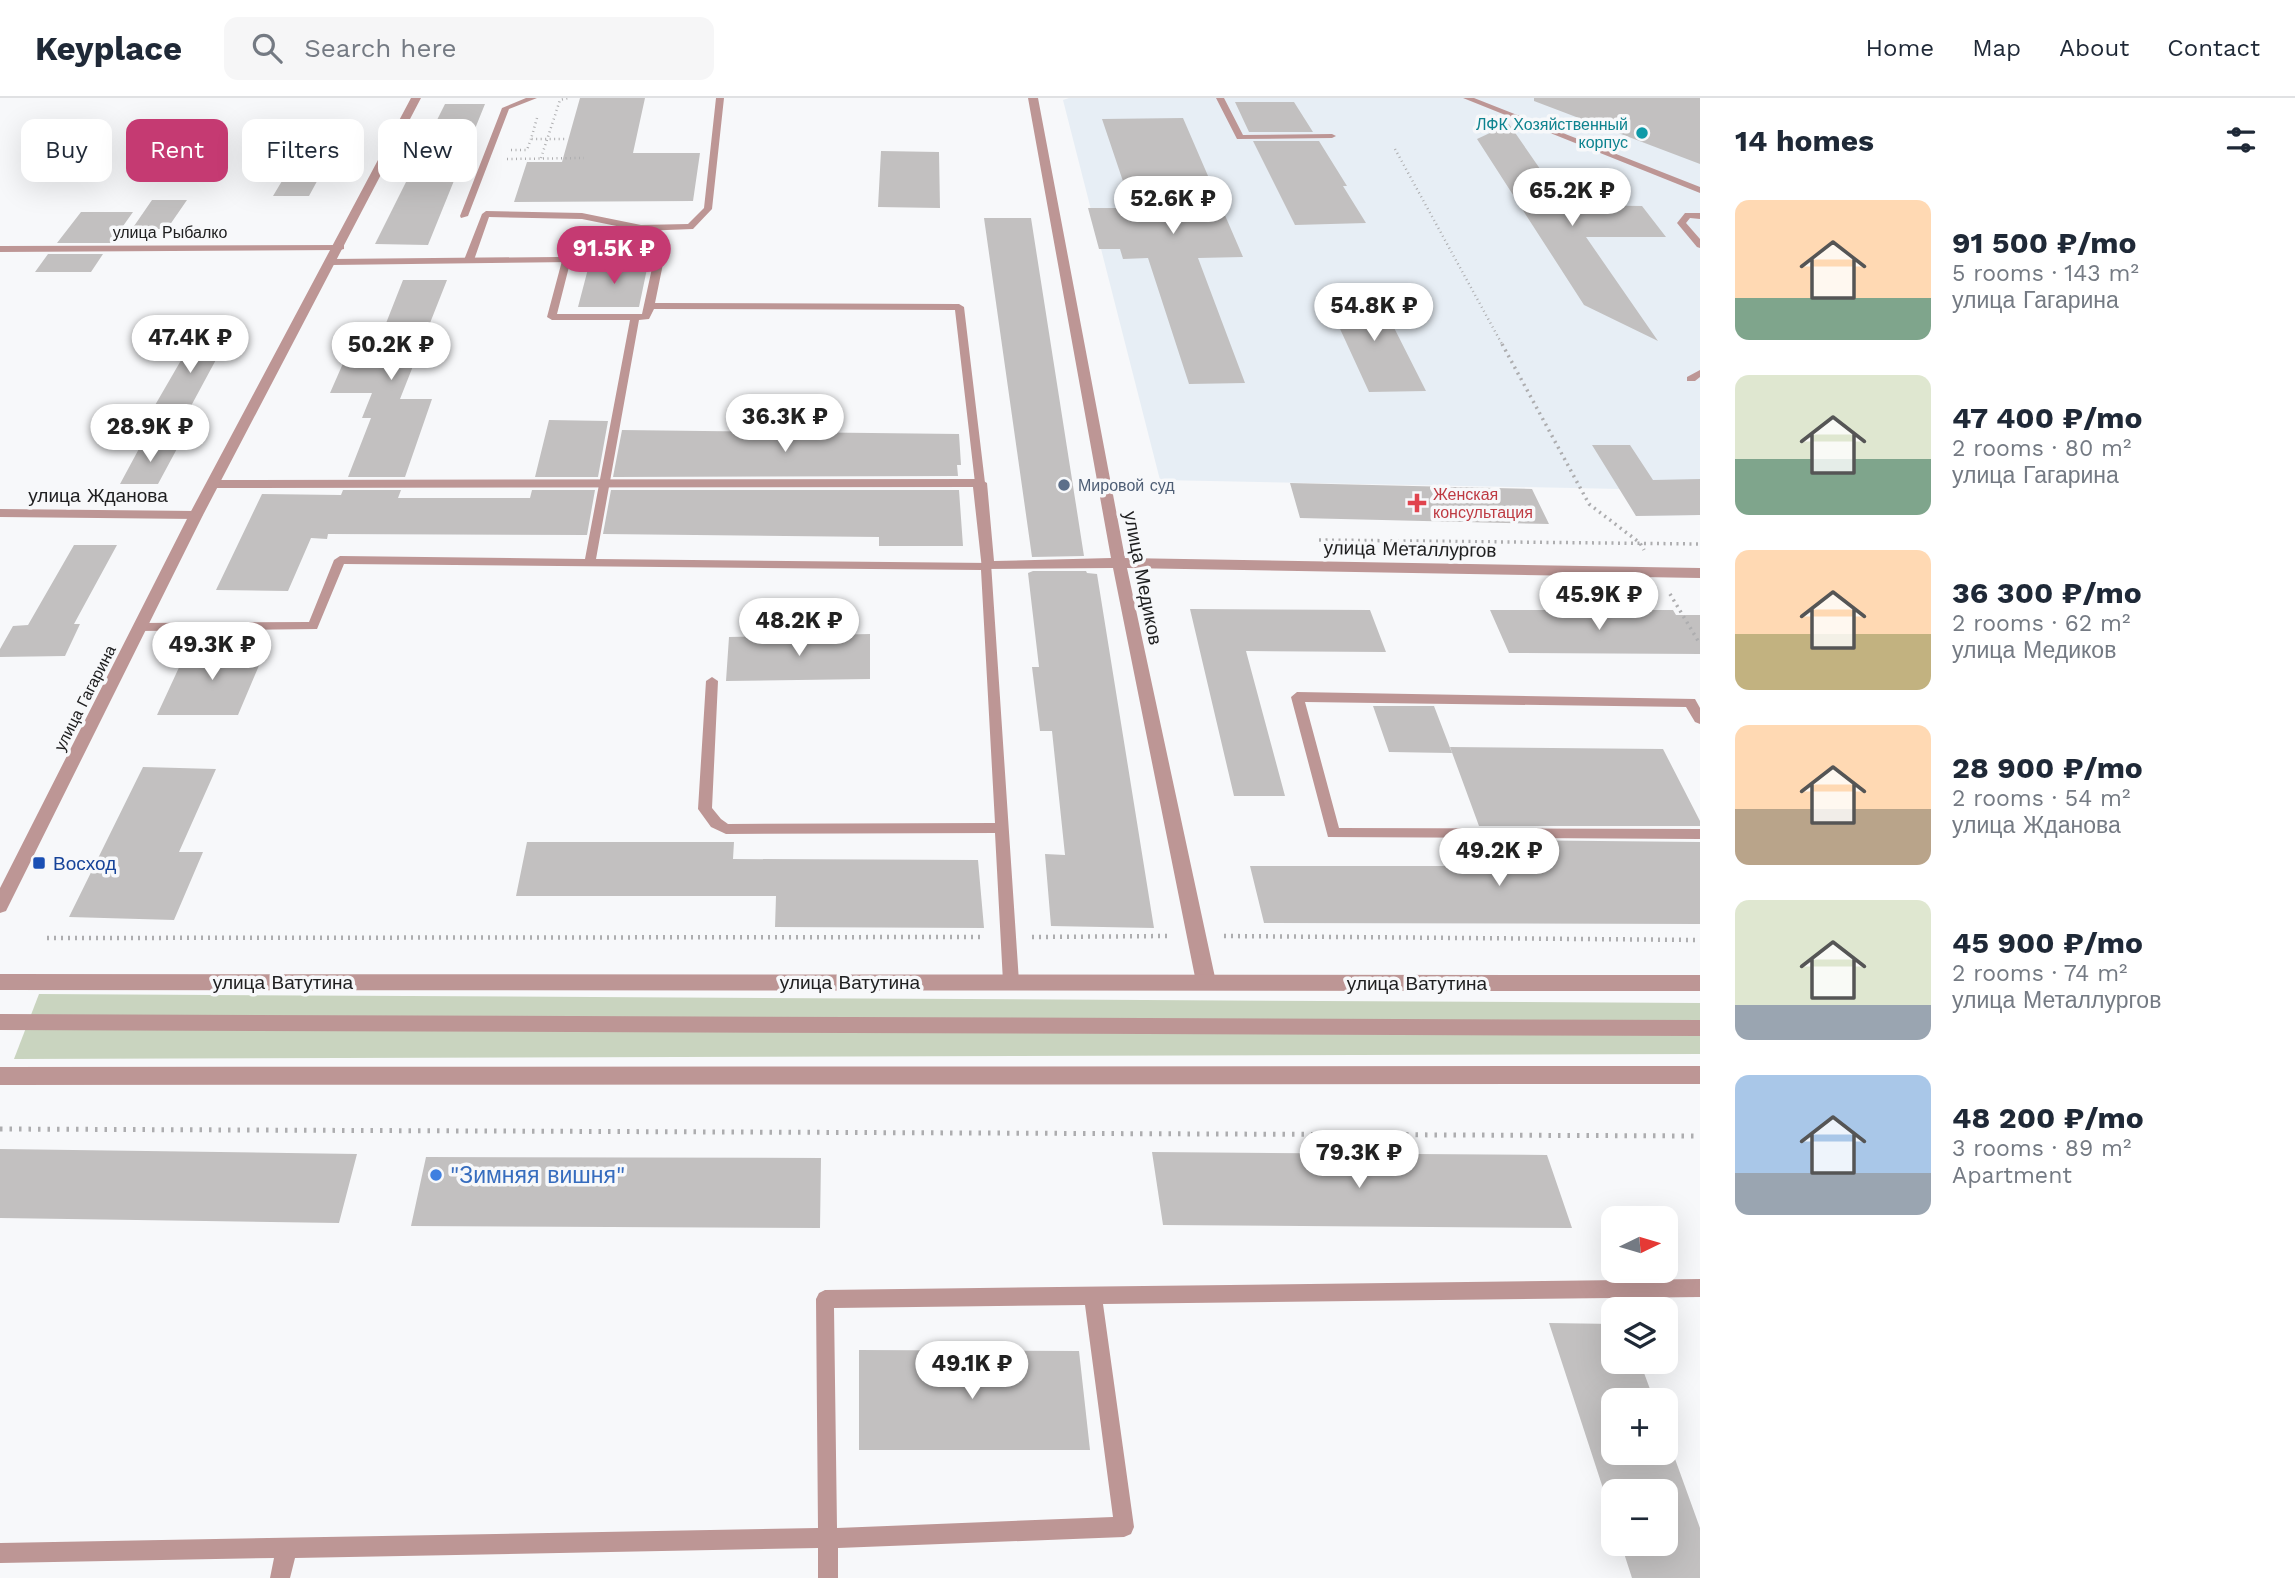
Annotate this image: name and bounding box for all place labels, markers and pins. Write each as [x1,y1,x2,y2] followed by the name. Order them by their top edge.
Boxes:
[1476,115,1628,152] place label: ЛФК Хозяйственный корпус
[1634,125,1650,141] marker: ЛФК Хозяйственный корпус
[1507,169,1637,228] pin: 65.2K ₽
[1108,176,1238,236] pin: 52.6K ₽
[549,226,679,286] pin: 91.5K ₽
[1309,284,1439,343] pin: 54.8K ₽
[125,316,255,375] pin: 47.4K ₽
[326,322,456,382] pin: 50.2K ₽
[720,394,850,454] pin: 36.3K ₽
[85,404,215,464] pin: 28.9K ₽
[1078,476,1175,495] place label: Мировой суд
[1056,477,1072,493] marker: Мировой суд
[1433,485,1533,522] place label: Женская консультация
[1407,493,1427,513] marker: Женская консультация
[1534,573,1664,632] pin: 45.9K ₽
[734,598,864,658] pin: 48.2K ₽
[147,622,277,682] pin: 49.3K ₽
[1434,828,1564,888] pin: 49.2K ₽
[53,852,116,875] place label: Восход
[31,855,47,871] marker: Восход
[1294,1130,1424,1190] pin: 79.3K ₽
[450,1162,625,1189] place label: "Зимняя вишня"
[428,1167,444,1183] marker: "Зимняя вишня"
[907,1342,1037,1401] pin: 49.1K ₽

